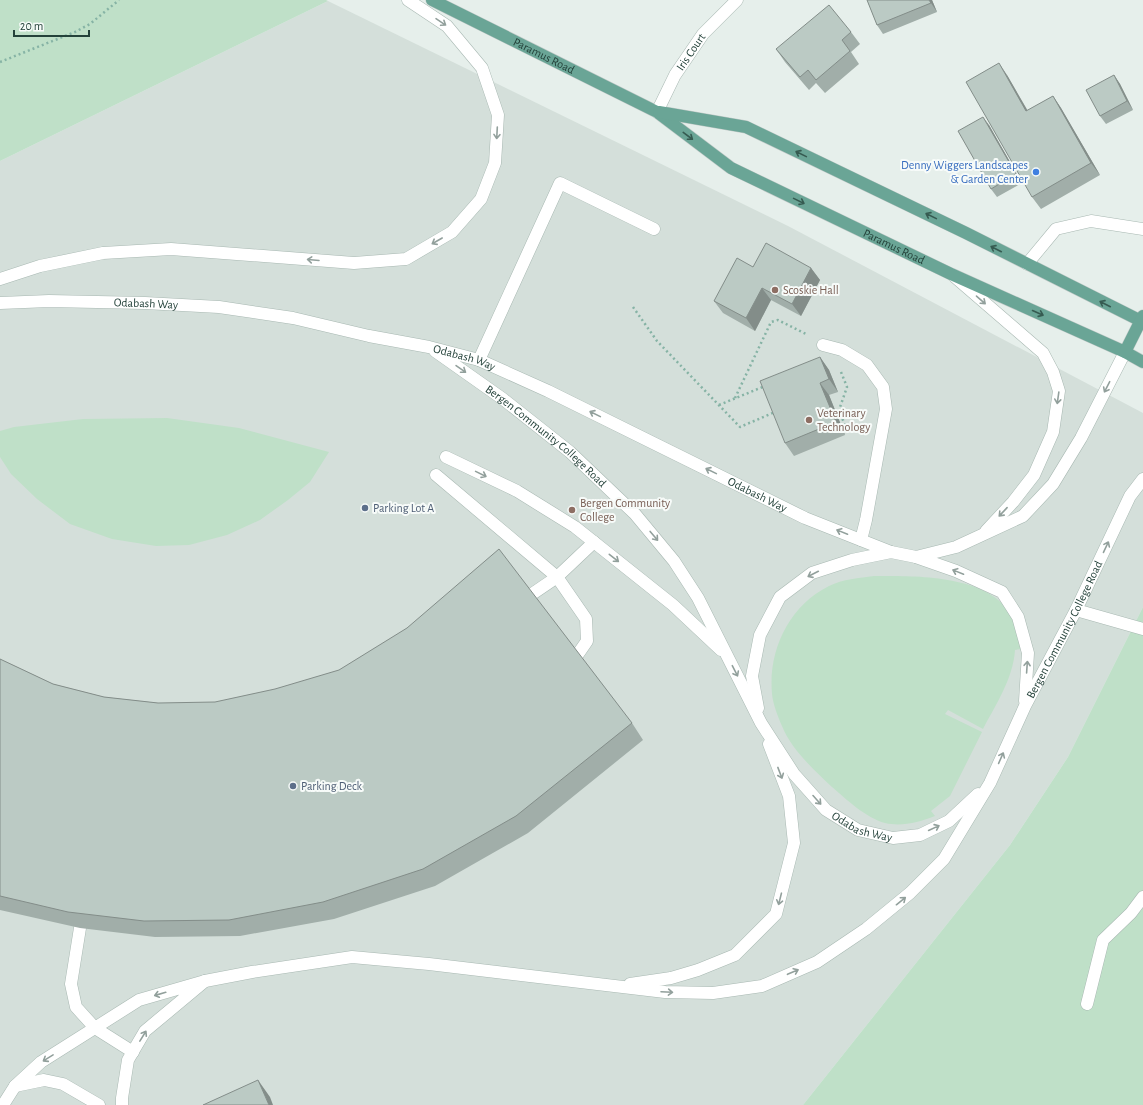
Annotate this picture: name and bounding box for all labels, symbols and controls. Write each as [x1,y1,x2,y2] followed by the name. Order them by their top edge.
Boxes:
[14,12,89,38] scale bar
[435,18,446,26] one-way arrow
[20,20,43,32] text: 20 m
[674,31,708,73] street label: Iris Court
[511,35,576,76] street label: Paramus Road
[494,126,501,139] one-way arrow
[682,131,693,140] one-way arrow
[796,150,808,157] one-way arrow
[901,159,1028,185] place label: Denny Wiggers Landscapes & Garden Center
[1031,167,1041,177] marker: Denny Wiggers Landscapes & Garden Center
[793,198,805,205] one-way arrow
[925,212,937,219] one-way arrow
[861,227,927,266] street label: Paramus Road
[431,237,443,245] one-way arrow
[991,244,1003,252] one-way arrow
[307,256,320,263] one-way arrow
[783,284,839,296] place label: Scoskie Hall
[770,285,780,295] marker: Scoskie Hall
[976,295,986,304] one-way arrow
[114,296,178,312] street label: Odabash Way
[1100,299,1112,307] one-way arrow
[1032,310,1044,317] one-way arrow
[432,342,497,374] street label: Odabash Way
[455,365,466,373] one-way arrow
[1103,381,1111,393] one-way arrow
[483,383,609,489] street label: Bergen Community College Road
[1054,391,1062,404] one-way arrow
[817,407,870,434] place label: Veterinary Technology
[589,410,601,417] one-way arrow
[804,415,814,425] marker: Veterinary Technology
[706,467,718,475] one-way arrow
[474,471,486,478] one-way arrow
[726,475,789,515] street label: Odabash Way
[580,497,670,523] place label: Bergen Community College
[373,502,434,514] place label: Parking Lot A
[360,503,370,513] marker: Parking Lot A
[567,505,577,515] marker: Bergen Community College
[999,507,1008,517] one-way arrow
[836,528,848,536] one-way arrow
[649,531,658,542] one-way arrow
[1103,541,1110,553] one-way arrow
[609,553,620,562] one-way arrow
[1024,559,1104,700] street label: Bergen Community College Road
[952,568,964,575] one-way arrow
[808,571,820,578] one-way arrow
[1024,661,1031,674] one-way arrow
[732,665,739,677] one-way arrow
[998,752,1005,764] one-way arrow
[777,766,784,779] one-way arrow
[301,780,363,792] place label: Parking Deck
[288,781,298,791] marker: Parking Deck
[813,794,822,805] one-way arrow
[830,809,893,845] street label: Odabash Way
[928,824,940,831] one-way arrow
[776,892,783,905] one-way arrow
[896,896,907,905] one-way arrow
[787,968,799,975] one-way arrow
[660,988,673,996] one-way arrow
[154,991,167,998] one-way arrow
[138,1030,147,1041] one-way arrow
[42,1054,54,1062] one-way arrow

